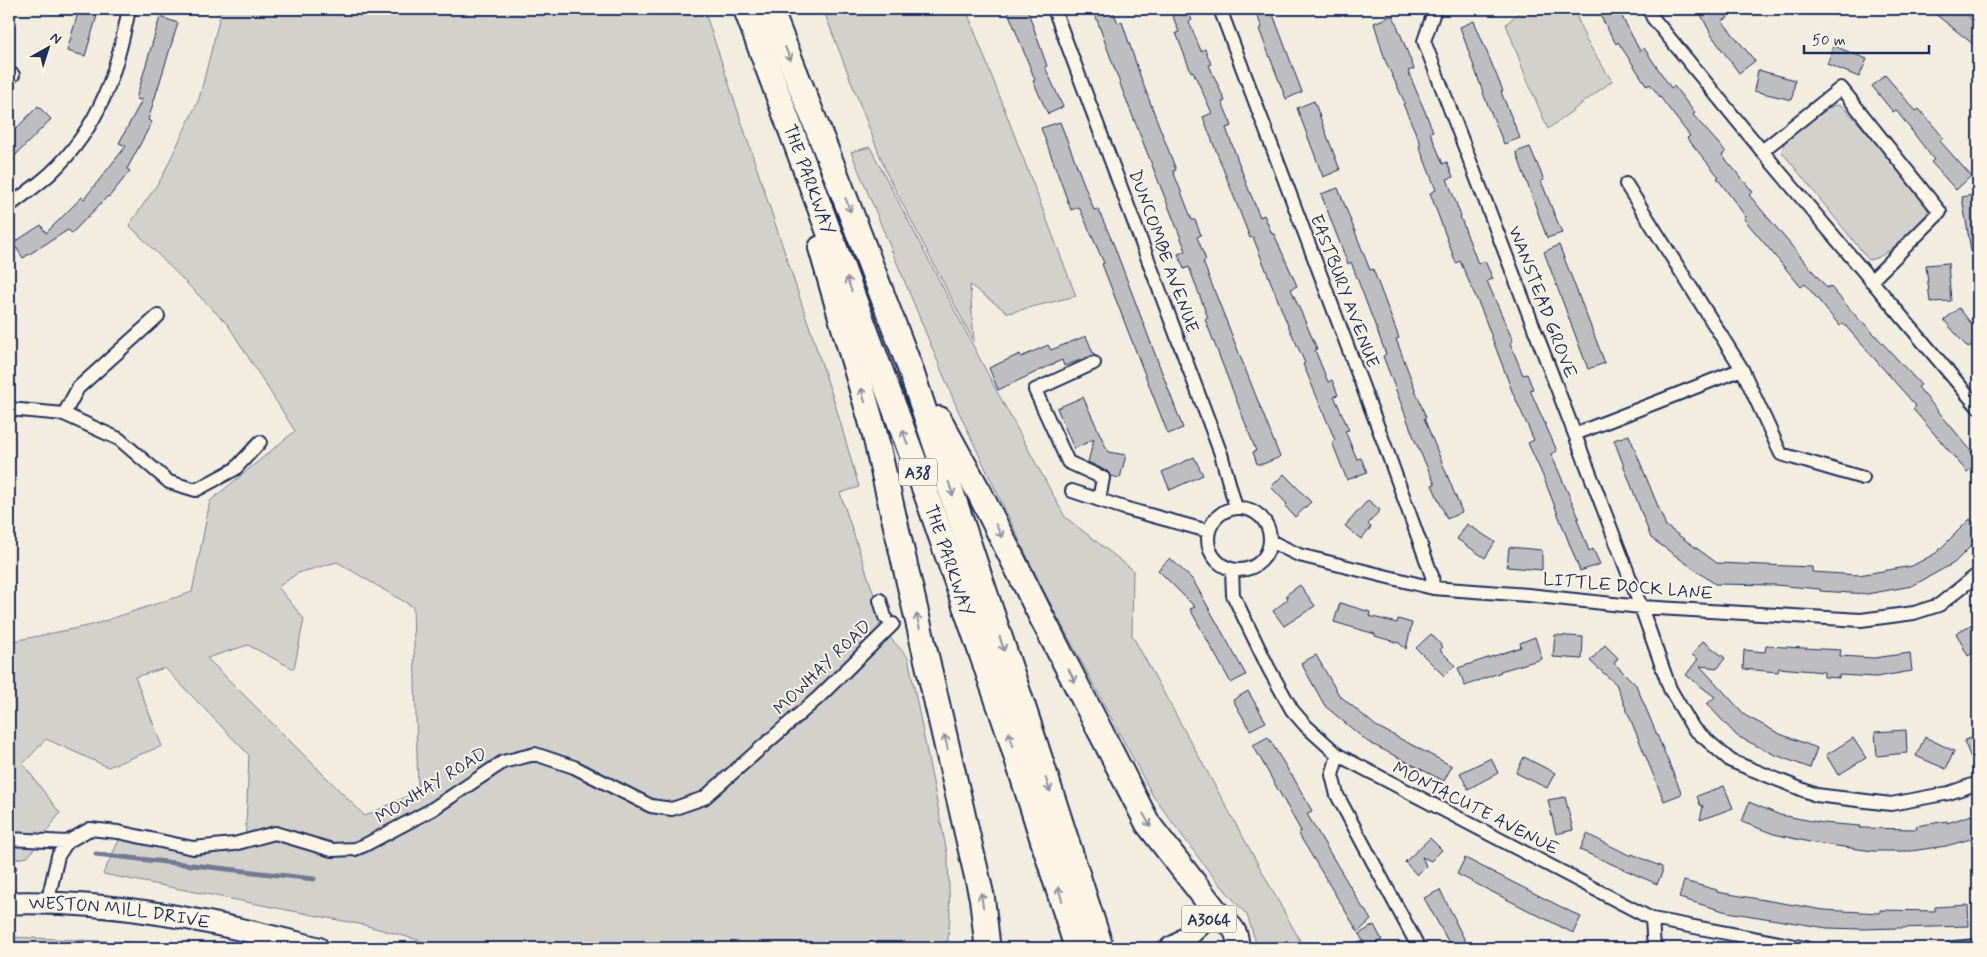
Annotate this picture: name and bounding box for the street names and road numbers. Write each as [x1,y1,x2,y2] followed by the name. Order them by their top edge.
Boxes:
[777,121,840,239] street label: THE PARKWAY
[1122,166,1204,336] street label: DUNCOMBE AVENUE
[1304,211,1384,372] street label: EASTBURY AVENUE
[1502,223,1582,382] street label: WANSTEAD GROVE
[899,458,937,486] road number: A38
[918,502,979,620] street label: THE PARKWAY
[1542,568,1714,606] street label: LITTLE DOCK LANE
[768,615,877,721] street label: MOWHAY ROAD
[371,742,492,830] street label: MOWHAY ROAD
[1388,757,1563,861] street label: MONTACUTE AVENUE
[28,892,212,936] street label: WESTON MILL DRIVE
[1182,906,1236,932] road number: A3064

